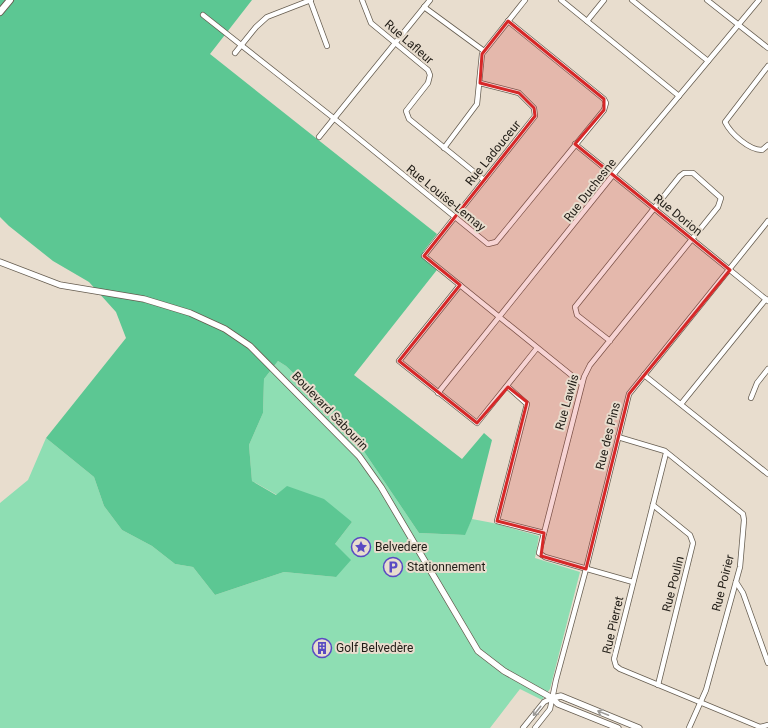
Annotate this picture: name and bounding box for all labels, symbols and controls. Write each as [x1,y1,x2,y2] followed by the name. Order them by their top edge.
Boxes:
[382,17,436,67] street label: Rue Lafleur
[462,118,524,188] street label: Rue Ladouceur
[561,156,619,224] street label: Rue Duchesne
[404,162,489,234] street label: Rue Louise-Lemay
[651,191,705,239] street label: Rue Dorion
[289,369,371,453] street label: Boulevard Sabourin
[552,372,582,432] street label: Rue Lawlis
[593,401,623,471] street label: Rue des Pins
[350,536,372,558] place icon: Belvedere
[375,540,427,554] place label: Belvedere
[709,553,737,613] street label: Rue Poirier
[659,555,687,613] street label: Rue Poulin
[382,556,404,578] parking icon: Stationnement
[407,560,485,574] place label: Stationnement
[600,595,626,655] street label: Rue Pierret
[311,637,333,659] building icon: Golf Belvedère
[336,641,413,655] place label: Golf Belvedère
[532,706,541,717] one-way arrow
[598,709,610,717] one-way arrow

